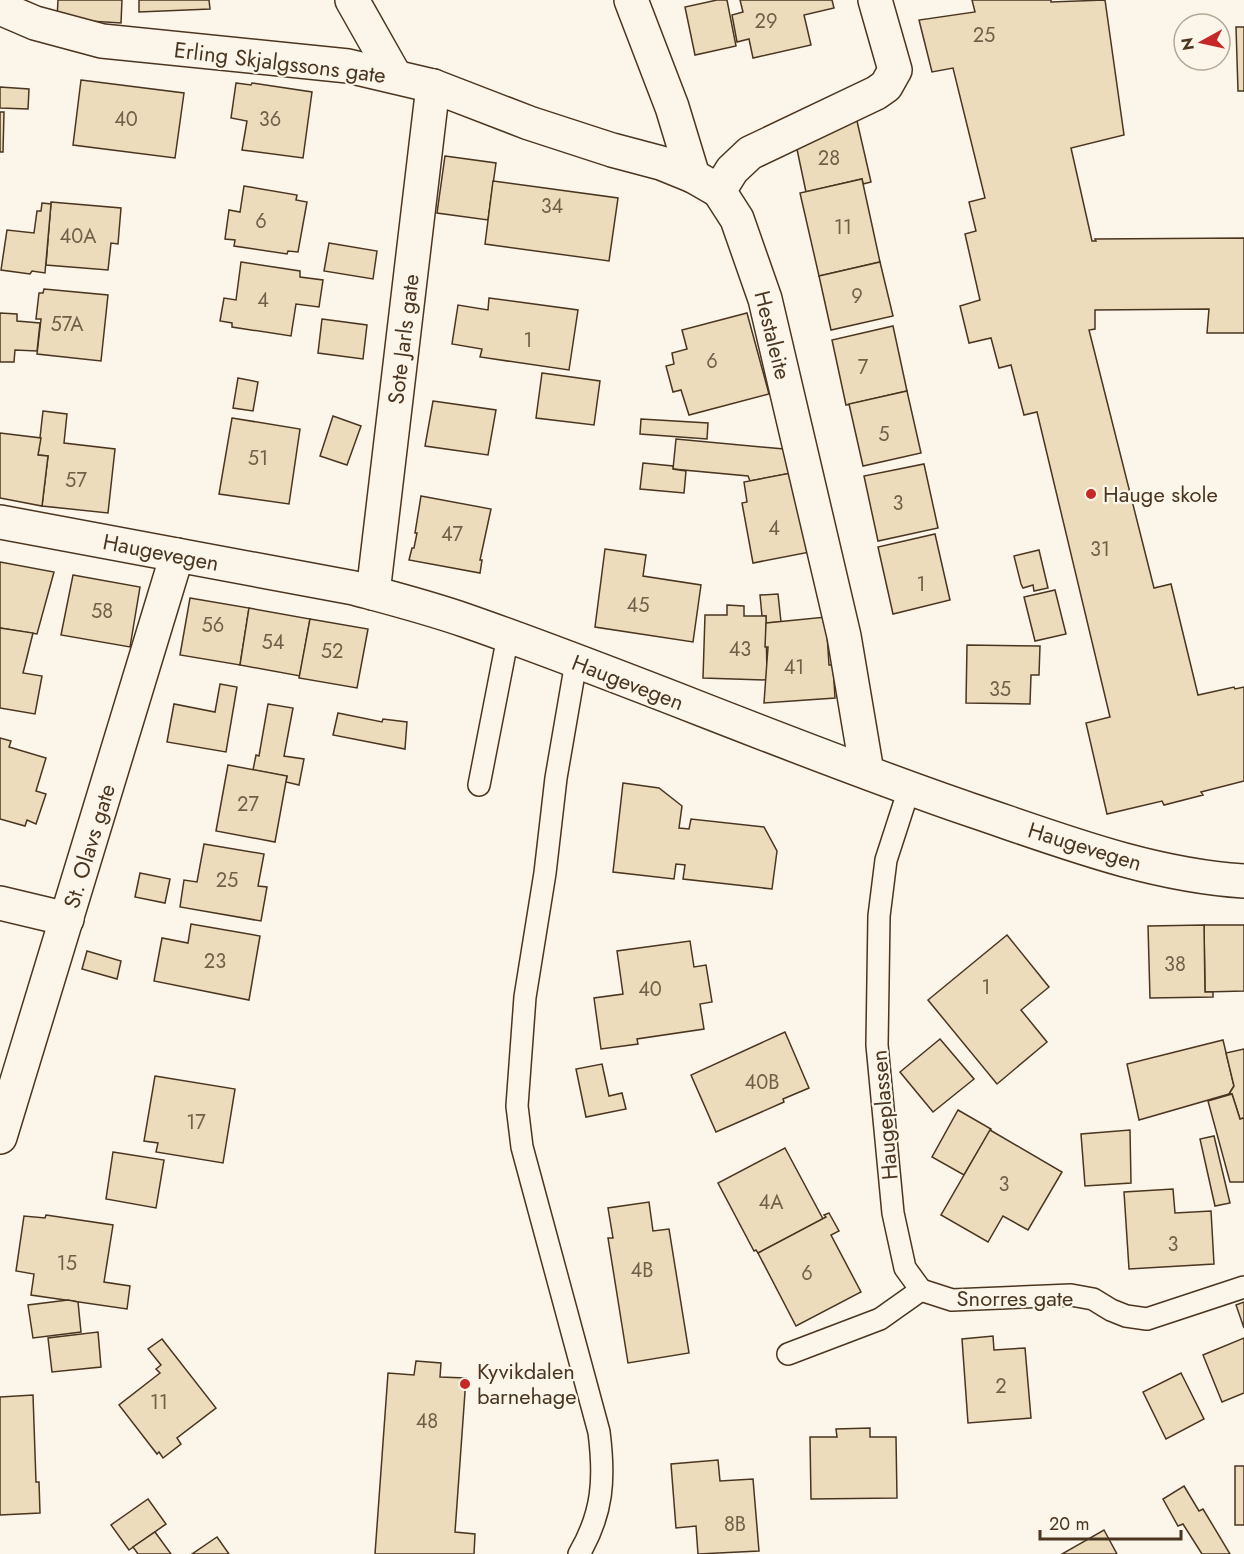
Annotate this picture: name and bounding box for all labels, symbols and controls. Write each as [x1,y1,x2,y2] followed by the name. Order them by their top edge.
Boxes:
[755,7,777,36] house number: 29
[1172,12,1232,72] north arrow
[973,21,995,50] house number: 25
[172,33,388,91] street label: Erling Skjalgssons gate
[1175,36,1200,52] text: N
[114,105,138,134] house number: 40
[259,105,281,134] house number: 36
[818,144,840,173] house number: 28
[541,192,564,221] house number: 34
[255,207,267,236] house number: 6
[834,213,852,242] house number: 11
[60,222,97,251] house number: 40A
[379,272,427,406] street label: Sote Jarls gate
[851,282,863,311] house number: 9
[257,286,269,315] house number: 4
[747,287,799,383] street label: Hestaleite
[51,310,84,339] house number: 57A
[524,326,533,355] house number: 1
[706,347,718,376] house number: 6
[858,353,869,382] house number: 7
[878,420,890,449] house number: 5
[248,444,268,473] house number: 51
[65,466,87,495] house number: 57
[1103,478,1218,510] place label: Hauge skole
[1084,487,1098,501] marker: Hauge skole
[893,489,904,518] house number: 3
[768,514,780,543] house number: 4
[441,520,464,549] house number: 47
[100,525,222,579] street label: Haugevegen
[1090,535,1110,564] house number: 31
[917,570,926,599] house number: 1
[627,591,649,620] house number: 45
[91,597,113,626] house number: 58
[202,611,224,640] house number: 56
[262,628,285,657] house number: 54
[729,635,751,664] house number: 43
[321,637,343,666] house number: 52
[567,646,689,718] street label: Haugevegen
[784,653,804,682] house number: 41
[989,675,1011,704] house number: 35
[55,780,123,912] street label: St. Olavs gate
[237,790,259,819] house number: 27
[1024,814,1146,878] street label: Haugevegen
[216,866,238,895] house number: 25
[204,947,226,976] house number: 23
[1164,950,1186,979] house number: 38
[982,973,991,1002] house number: 1
[638,975,662,1004] house number: 40
[862,1049,906,1181] street label: Haugeplassen
[745,1068,779,1097] house number: 40B
[186,1108,206,1137] house number: 17
[999,1170,1010,1199] house number: 3
[759,1188,784,1217] house number: 4A
[1168,1230,1179,1259] house number: 3
[57,1249,77,1278] house number: 15
[631,1256,653,1285] house number: 4B
[801,1259,813,1288] house number: 6
[957,1282,1073,1314] street label: Snorres gate
[477,1355,577,1412] place label: Kyvikdalen barnehage
[995,1372,1007,1401] house number: 2
[458,1377,472,1391] marker: Kyvikdalen barnehage
[150,1388,168,1417] house number: 11
[416,1407,438,1436] house number: 48
[1040,1503,1181,1541] scale bar
[724,1510,746,1539] house number: 8B
[1049,1511,1089,1537] text: 20 m

